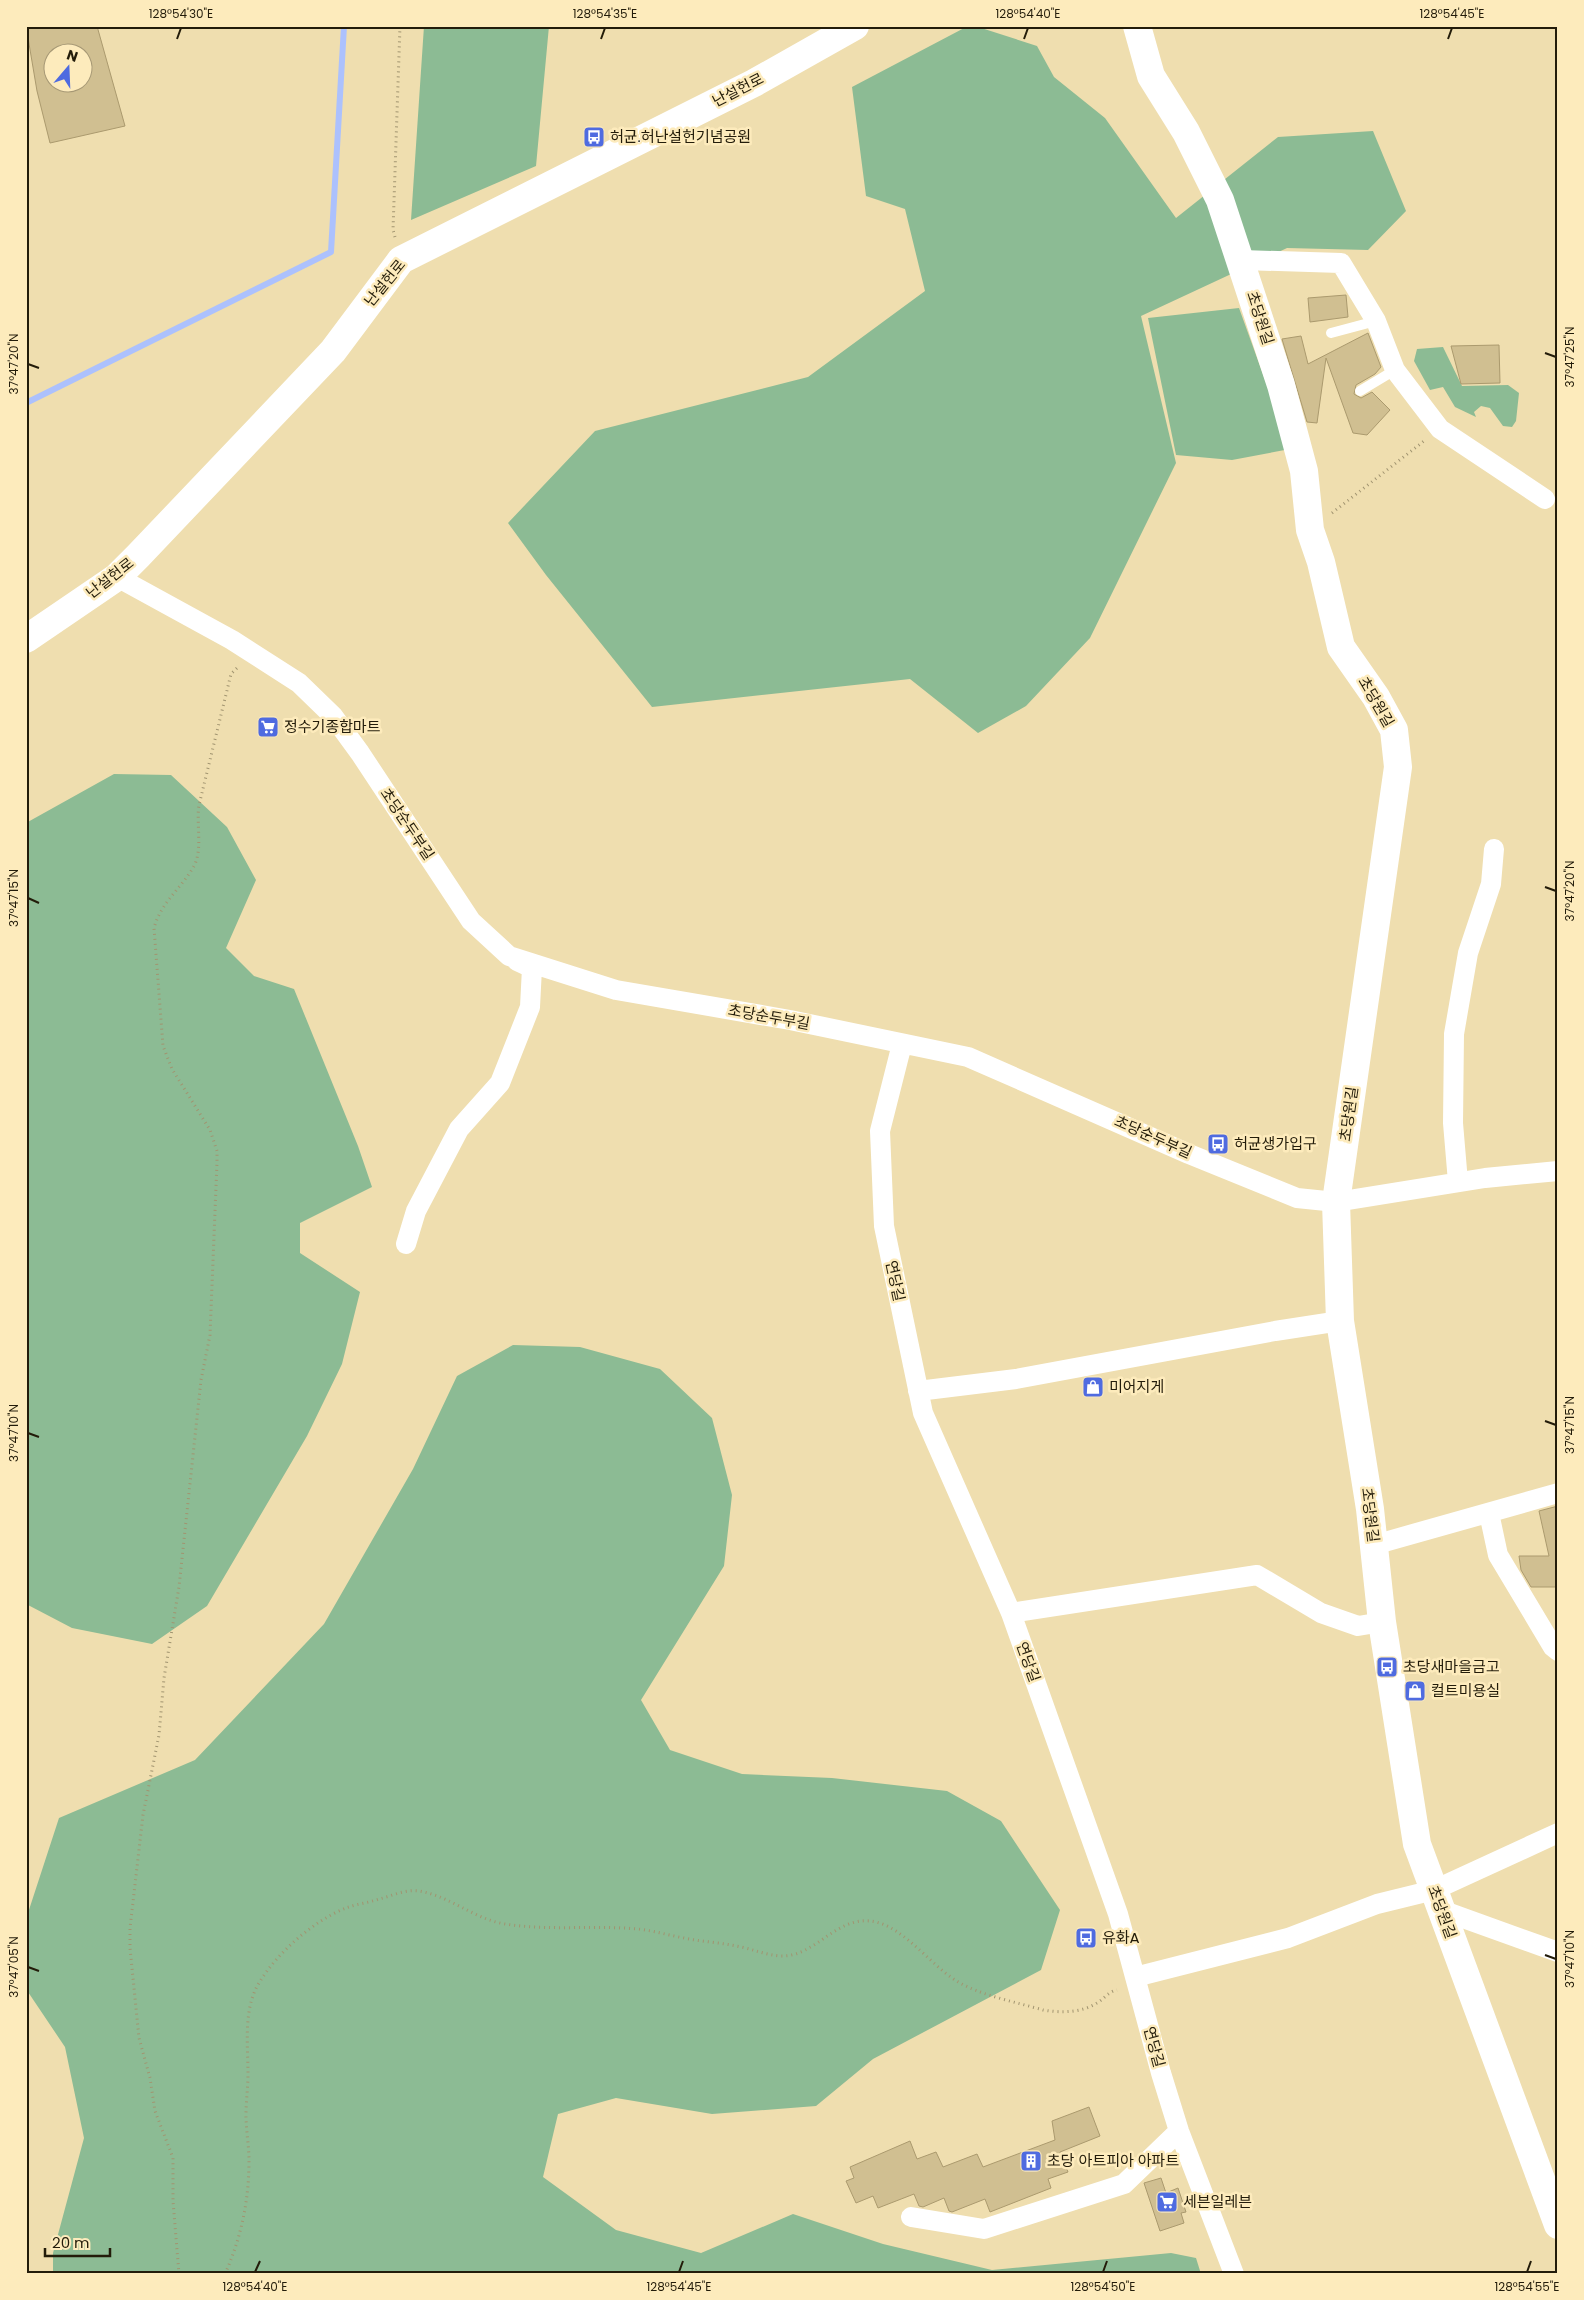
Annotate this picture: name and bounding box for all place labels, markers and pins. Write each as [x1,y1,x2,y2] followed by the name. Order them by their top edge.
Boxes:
[582,125,606,149] bus stop icon: 허균.허난설헌기념공원
[610,126,751,147] place label: 허균.허난설헌기념공원
[256,715,280,739] supermarket icon: 정수기종합마트
[284,716,381,737] place label: 정수기종합마트
[1206,1132,1230,1156] bus stop icon: 허균생가입구
[1234,1133,1317,1154] place label: 허균생가입구
[1081,1375,1105,1399] shop icon: 미어지게
[1109,1376,1164,1397] place label: 미어지게
[1375,1655,1399,1679] bus stop icon: 초당새마을금고
[1403,1656,1500,1677] place label: 초당새마을금고
[1403,1679,1427,1703] shop icon: 컬트미용실
[1431,1680,1500,1701] place label: 컬트미용실
[1074,1926,1098,1950] bus stop icon: 유화A
[1102,1927,1140,1948] place label: 유화A
[1019,2149,1043,2173] building icon: 초당 아트피아 아파트
[1047,2150,1179,2171] place label: 초당 아트피아 아파트
[1155,2190,1179,2214] supermarket icon: 세븐일레븐
[1183,2191,1252,2212] place label: 세븐일레븐

